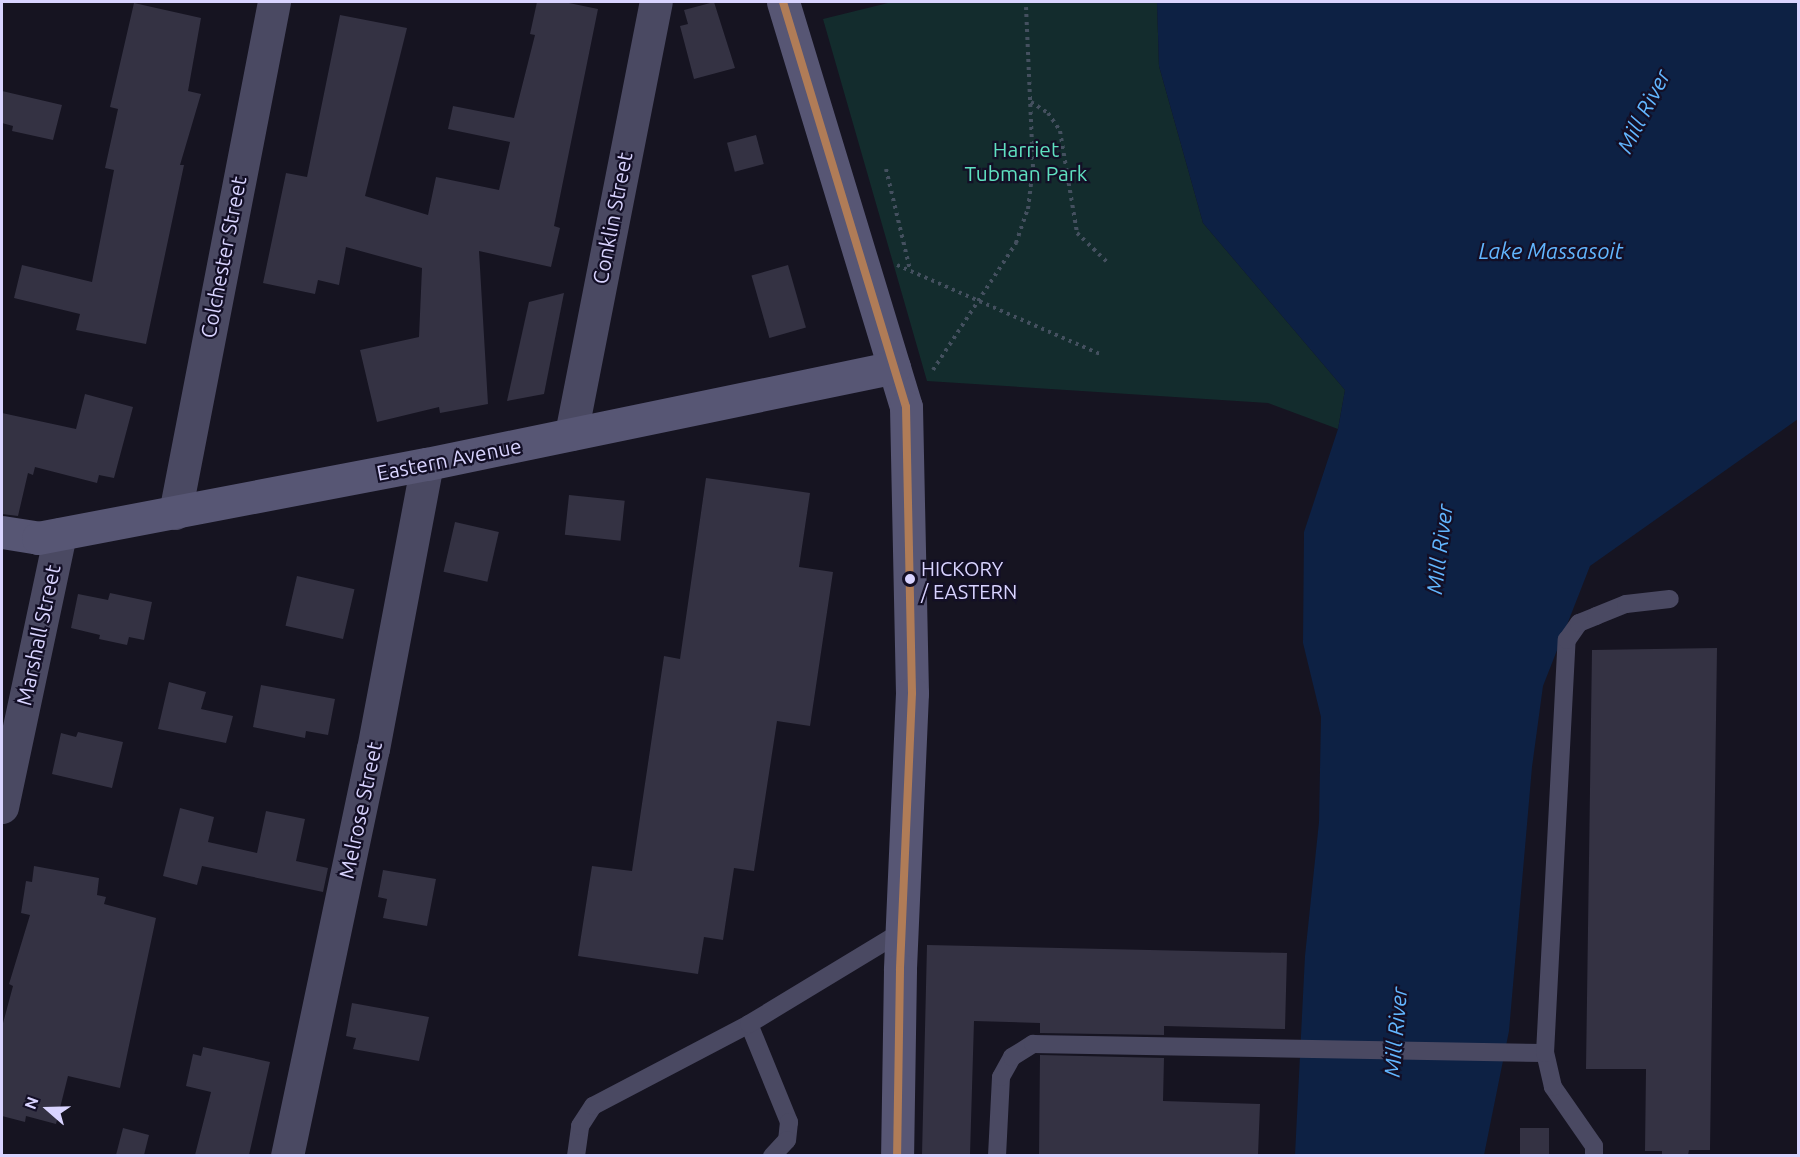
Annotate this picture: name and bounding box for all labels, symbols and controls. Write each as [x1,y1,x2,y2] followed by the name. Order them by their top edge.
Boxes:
[1611,65,1675,157] water label: Mill River
[965,136,1087,186] park label: Harriet Tubman Park
[587,150,637,286] street label: Conklin Street
[195,174,251,340] street label: Colchester Street
[1479,238,1623,264] water label: Lake Massasoit
[374,433,524,485] street label: Eastern Avenue
[1420,502,1458,596] water label: Mill River
[921,556,1017,603] place label: HICKORY / EASTERN
[11,562,65,708] street label: Marshall Street
[904,573,916,585] marker: HICKORY / EASTERN
[333,739,387,881] street label: Melrose Street
[1378,986,1412,1078] water label: Mill River
[18,1079,78,1139] north arrow
[21,1094,42,1112] text: N

